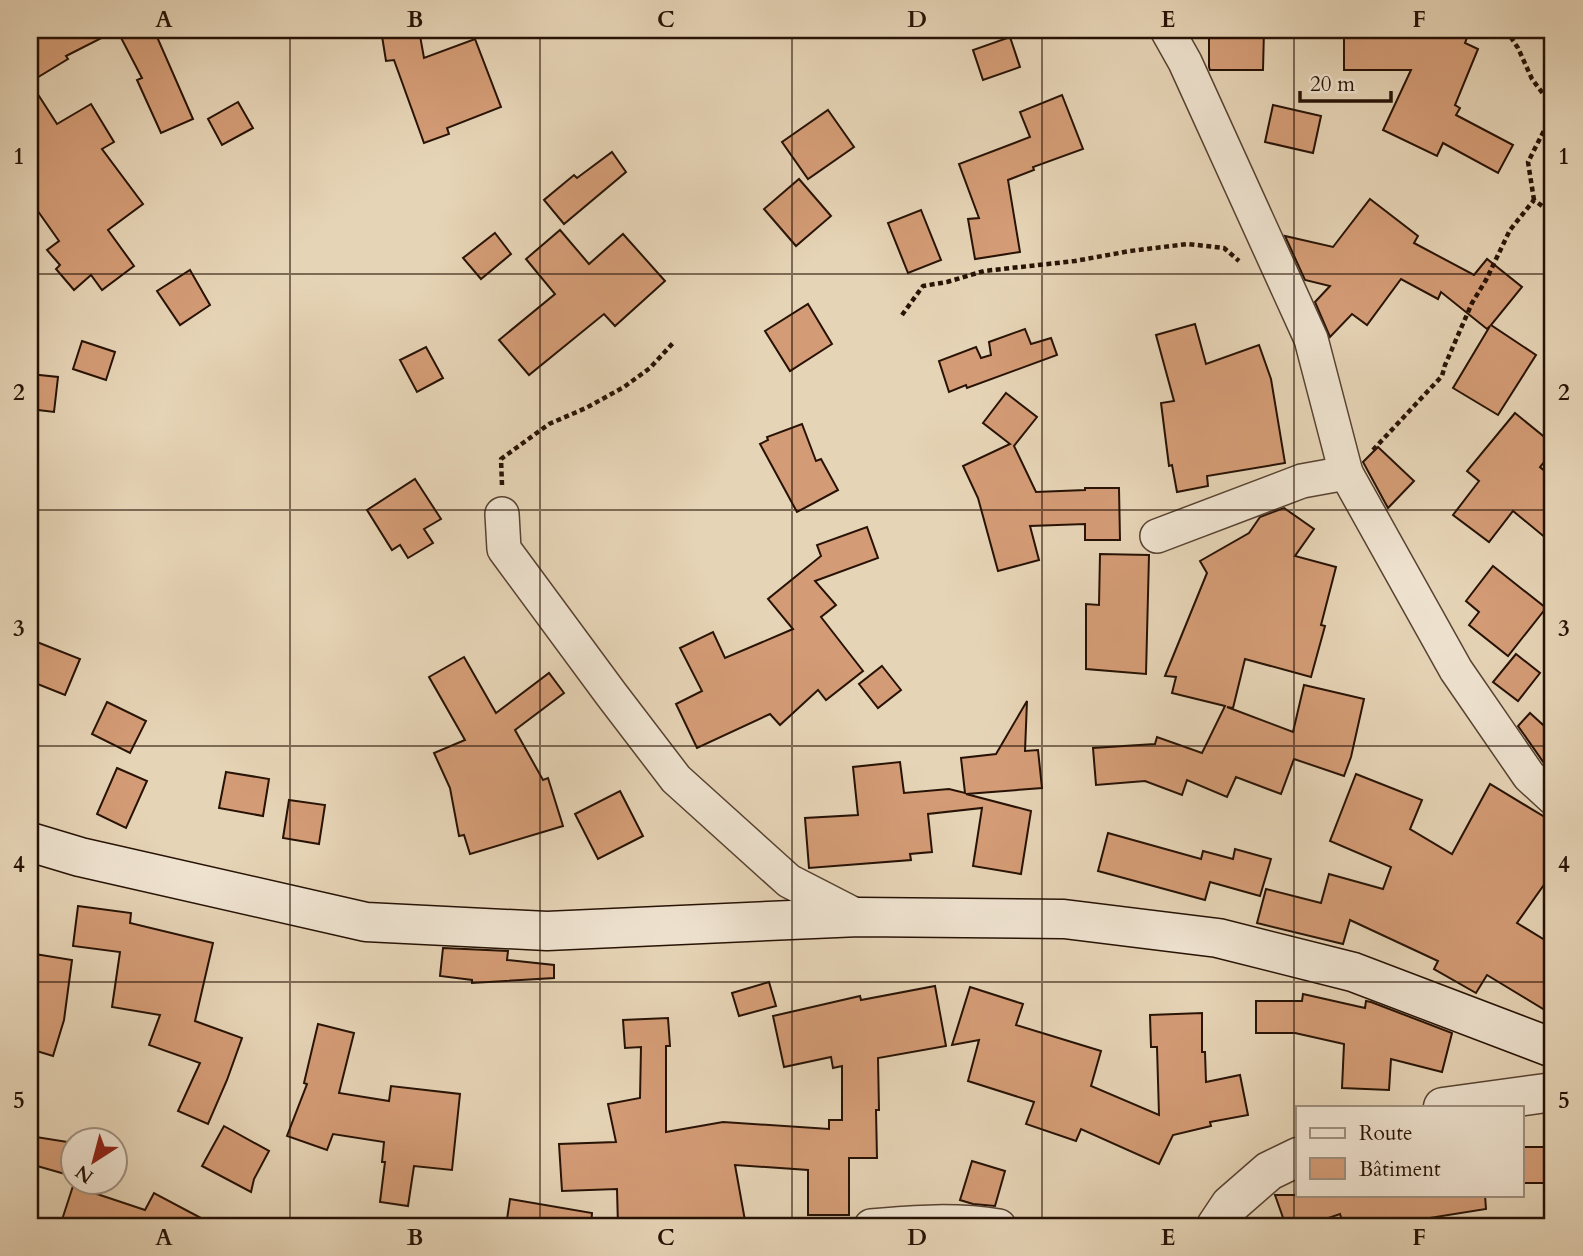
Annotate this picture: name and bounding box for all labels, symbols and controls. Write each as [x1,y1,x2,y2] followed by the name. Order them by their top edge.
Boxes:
[155,4,173,35] text: A
[407,4,423,35] text: B
[657,4,675,35] text: C
[907,4,927,35] text: D
[1161,4,1175,35] text: E
[1412,4,1426,35] text: F
[1300,60,1390,104] scale bar
[1310,70,1355,99] text: 20 m
[13,141,25,172] text: 1
[1558,141,1570,172] text: 1
[13,377,25,408] text: 2
[1558,377,1570,408] text: 2
[13,613,25,644] text: 3
[1558,613,1570,644] text: 3
[13,849,25,880] text: 4
[1558,849,1570,880] text: 4
[13,1085,25,1116] text: 5
[1558,1085,1570,1116] text: 5
[1296,1106,1524,1196] legend
[1359,1119,1413,1148] text: Route
[60,1126,130,1196] north arrow
[1359,1155,1441,1184] text: Bâtiment
[70,1158,99,1189] text: N
[155,1222,173,1253] text: A
[407,1222,423,1253] text: B
[657,1222,675,1253] text: C
[907,1222,927,1253] text: D
[1161,1222,1175,1253] text: E
[1412,1222,1426,1253] text: F

